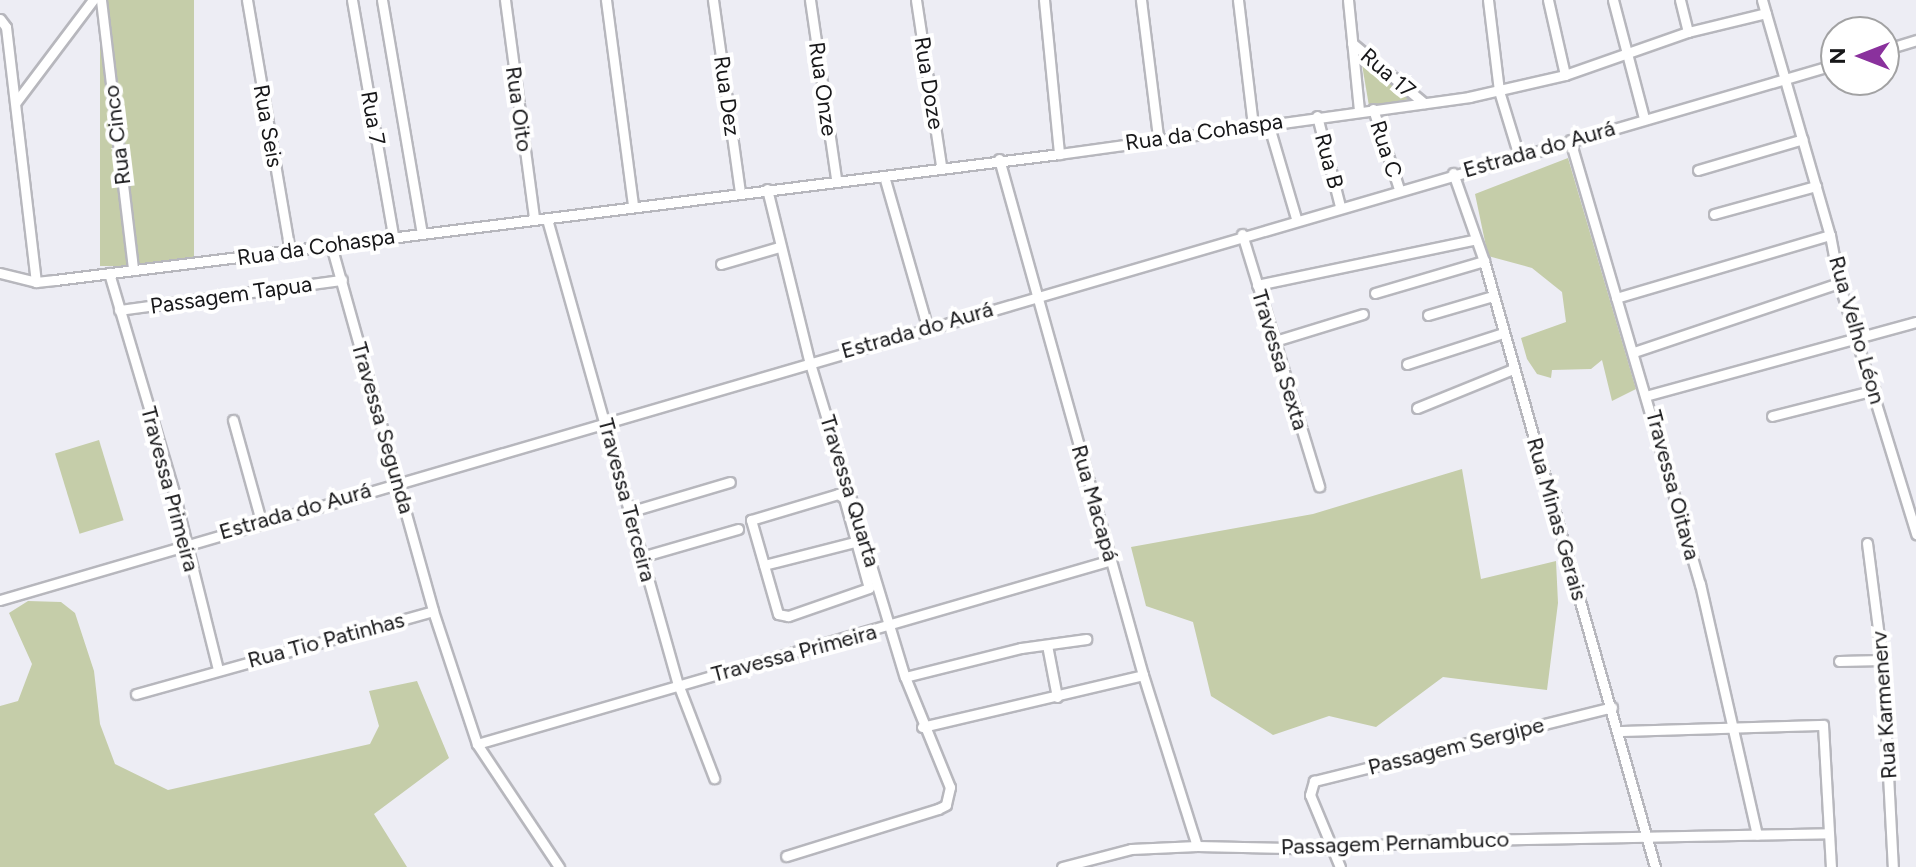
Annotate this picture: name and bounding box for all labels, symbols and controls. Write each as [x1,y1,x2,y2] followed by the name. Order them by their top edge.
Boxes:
[1820,16,1900,96] north arrow
[909,35,949,131] street label: Rua Doze
[803,40,843,138] street label: Rua Onze
[1355,42,1421,104] street label: Rua 17
[1824,48,1851,65] text: N
[708,54,746,138] street label: Rua Dez
[500,65,538,153] street label: Rua Oito
[98,83,136,187] street label: Rua Cinco
[248,83,288,169] street label: Rua Seis
[355,89,391,147] street label: Rua 7
[1124,108,1284,156] street label: Rua da Cohaspa
[1460,115,1618,183] street label: Estrada do Aurá
[1364,117,1408,181] street label: Rua C
[1309,130,1349,192] street label: Rua B
[236,223,396,271] street label: Rua da Cohaspa
[1823,253,1891,407] street label: Rua Velho Léon
[148,271,314,319] street label: Passagem Tapua
[1246,287,1314,433] street label: Travessa Sexta
[838,296,996,364] street label: Estrada do Aurá
[346,339,420,517] street label: Travessa Segunda
[135,404,205,574] street label: Travessa Primeira
[1640,407,1706,563] street label: Travessa Oitava
[814,412,886,570] street label: Travessa Quarta
[593,416,661,584] street label: Travessa Terceira
[1521,434,1593,604] street label: Rua Minas Gerais
[1066,442,1124,564] street label: Rua Macapá
[216,477,374,545] street label: Estrada do Aurá
[245,606,407,674] street label: Rua Tio Patinhas
[709,618,879,688] street label: Travessa Primeira
[1866,630,1902,780] street label: Rua Karmenerv
[1365,711,1547,781] street label: Passagem Sergipe
[1280,826,1510,860] street label: Passagem Pernambuco

